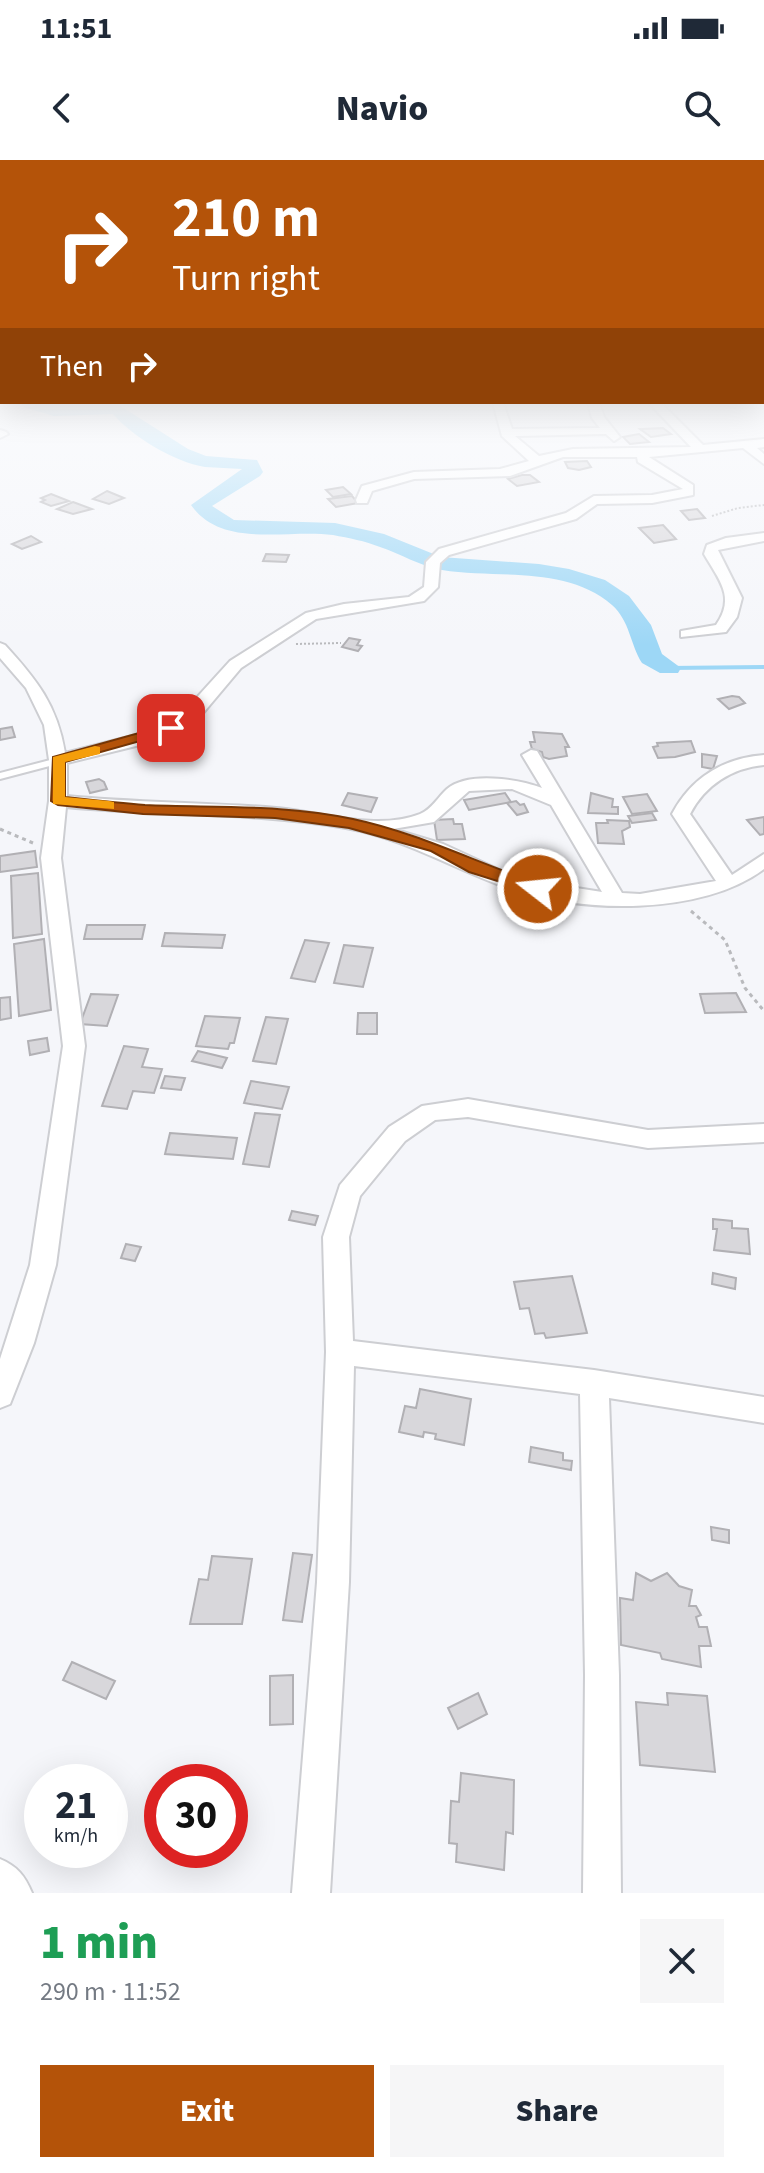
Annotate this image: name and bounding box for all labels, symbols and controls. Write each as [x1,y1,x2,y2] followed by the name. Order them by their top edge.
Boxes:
[40,7,112,50] text: 11:51
[336,83,428,134] text: Navio
[40,86,84,130] icon: back
[680,86,724,130] icon: search
[172,179,320,258] text: 210 m
[40,192,144,296] icon: right
[172,253,320,304] text: Turn right
[120,344,164,388] icon: right
[40,345,104,388] text: Then
[137,694,205,762] pin
[149,706,193,750] icon: arrive
[496,847,580,931] position arrow
[144,1764,248,1868] speed limit sign: 30
[55,1777,97,1834] text: 21
[54,1822,98,1850] text: km/h
[40,1909,158,1977] text: 1 min
[640,1919,724,2003] button: close
[40,1973,181,2010] text: 290 m · 11:52
[40,2065,374,2157] button: Exit
[390,2065,724,2157] button: Share

